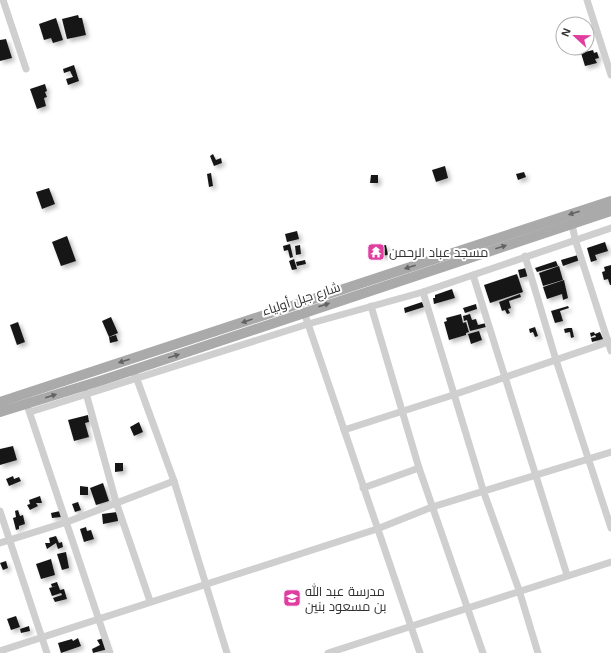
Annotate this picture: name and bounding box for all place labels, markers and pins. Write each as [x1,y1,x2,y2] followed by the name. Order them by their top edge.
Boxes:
[366,242,386,262] temple icon: مسجد عباد الرحمن
[389,245,488,260] place label: مسجد عباد الرحمن
[305,583,387,614] place label: مدرسة عبد الله بن مسعود بنين
[282,588,302,608] school or university icon: مدرسة عبد الله بن مسعود بنين

